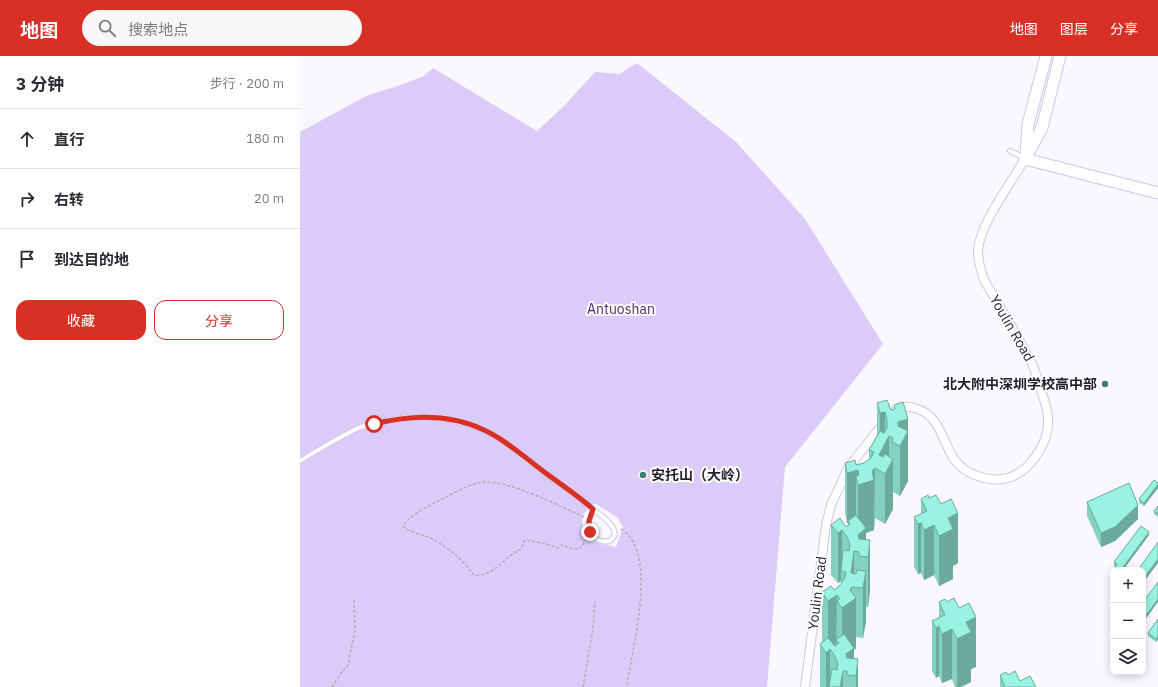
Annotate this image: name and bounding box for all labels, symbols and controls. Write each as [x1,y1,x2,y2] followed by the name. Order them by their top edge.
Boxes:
[82,10,362,46] search box
[96,17,118,39] icon: search
[20,18,58,42] text: 地图
[128,20,188,39] text: 搜索地点
[1010,20,1038,38] text: 地图
[1060,20,1088,38] text: 图层
[1110,20,1138,38] text: 分享
[16,73,64,95] text: 3 分钟
[210,75,284,92] text: 步行 · 200 m
[16,128,38,150] icon: ahead
[54,130,84,149] text: 直行
[246,130,284,147] text: 180 m
[16,188,38,210] icon: right
[54,190,84,209] text: 右转
[254,190,284,207] text: 20 m
[16,248,38,270] icon: arrive
[54,250,129,269] text: 到达目的地
[986,291,1038,365] street label: Youlin Road
[16,300,146,340] button: 收藏
[154,300,284,340] button: 分享
[587,300,655,318] park label: Antuoshan
[943,375,1097,393] place label: 北大附中深圳学校高中部
[1100,379,1110,389] marker: 北大附中深圳学校高中部
[365,415,383,433] route start
[651,466,749,484] place label: 安托山（大岭）
[638,470,648,480] marker: 安托山（大岭）
[581,523,599,541] route end
[804,555,830,631] street label: Youlin Road
[1110,567,1146,675] map controls
[1110,567,1146,603] button: +
[1110,603,1146,639] button: −
[1110,639,1146,675] button: layers

